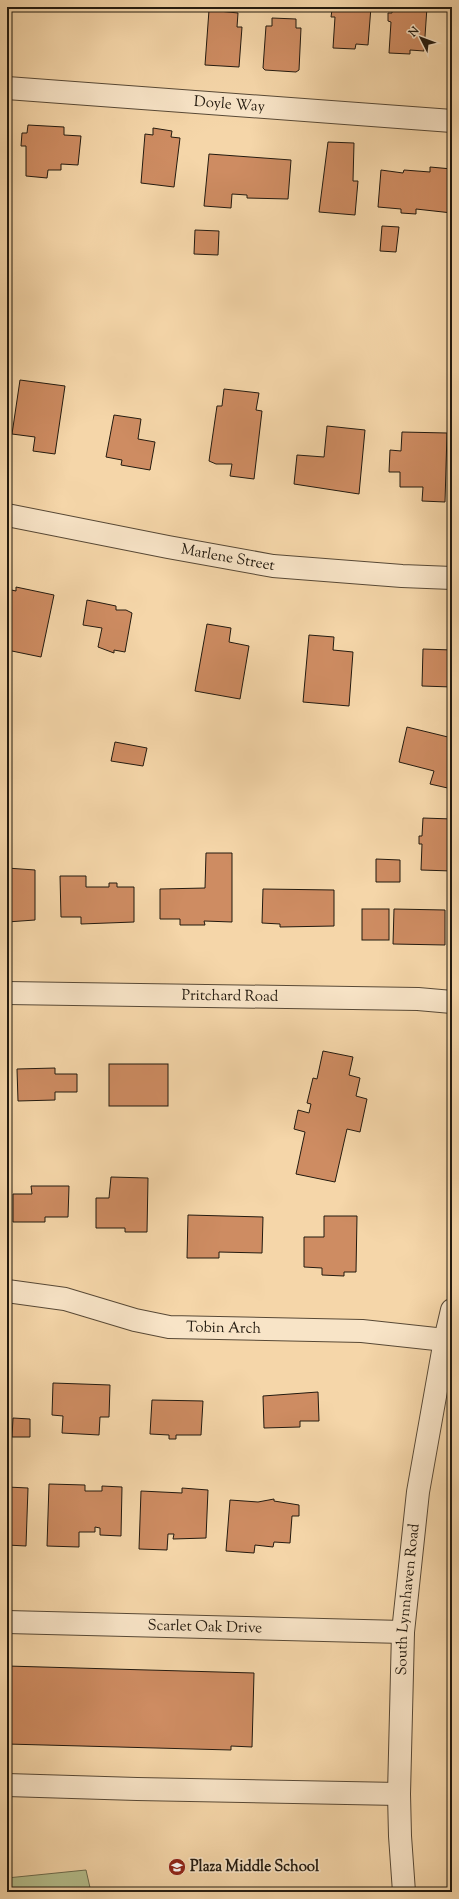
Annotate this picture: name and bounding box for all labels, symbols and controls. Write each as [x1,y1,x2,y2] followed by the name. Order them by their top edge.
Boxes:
[401,18,441,58] north arrow
[405,23,423,41] text: N
[193,91,266,118] street label: Doyle Way
[179,539,276,577] street label: Marlene Street
[182,985,279,1007] street label: Pritchard Road
[186,1317,262,1339] street label: Tobin Arch
[391,1522,425,1676] street label: South Lynnhaven Road
[147,1615,262,1639] street label: Scarlet Oak Drive
[167,1857,187,1877] school or university icon: Plaza Middle School
[190,1857,320,1878] place label: Plaza Middle School

